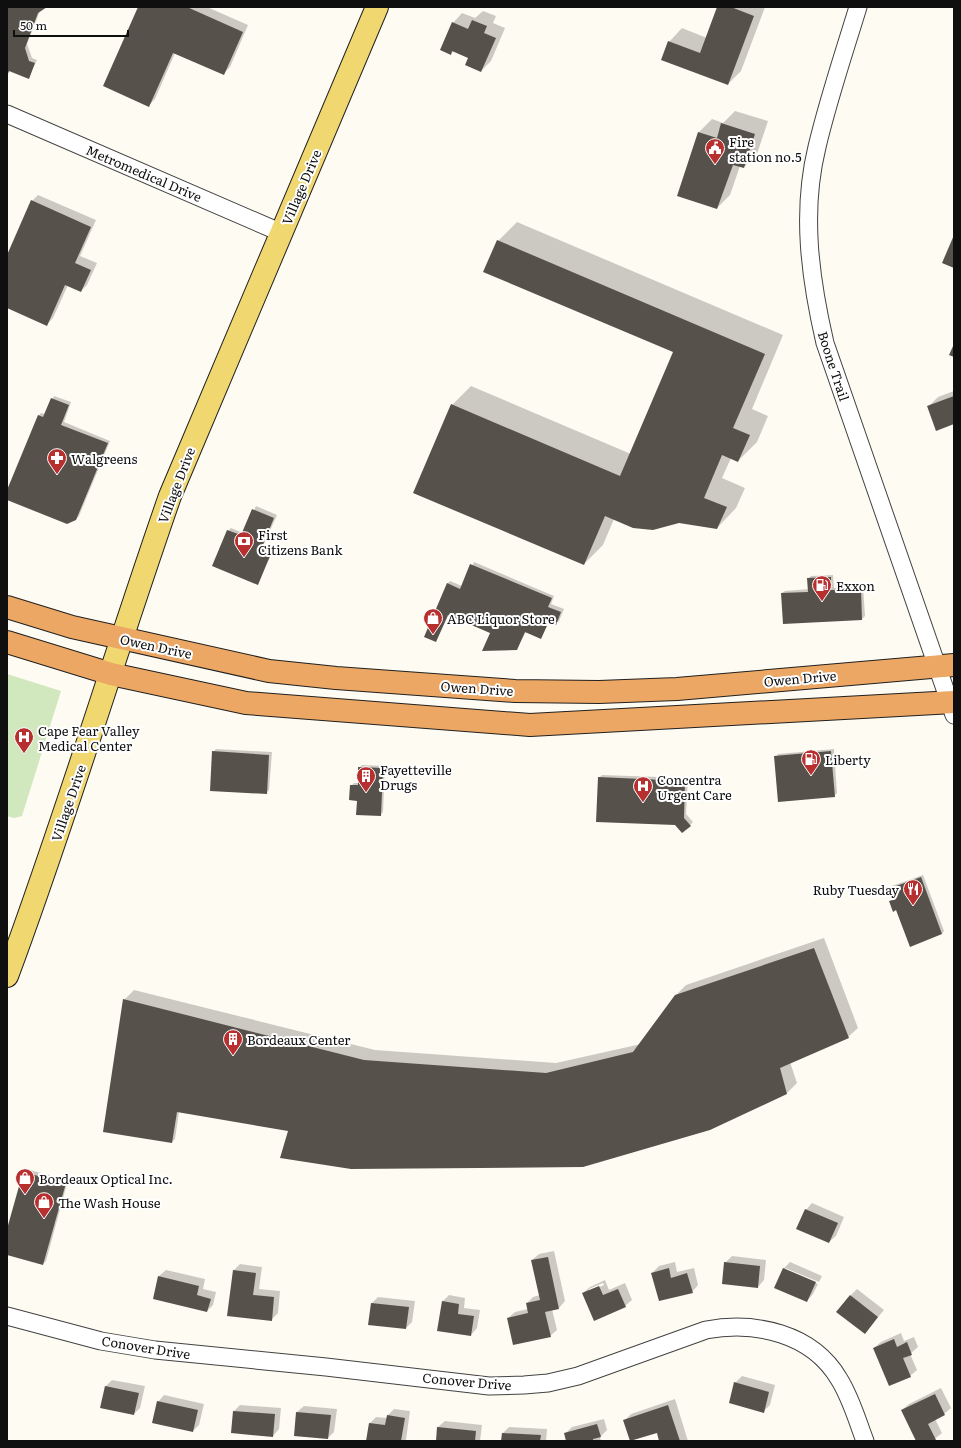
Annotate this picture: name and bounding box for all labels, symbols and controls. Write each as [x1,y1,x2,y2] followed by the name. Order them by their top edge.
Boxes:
[14,12,128,38] scale bar
[20,16,47,34] text: 50 m
[729,132,802,166] place label: Fire station no.5
[704,137,726,165] public building icon: Fire station no.5
[83,140,205,206] street label: Metromedical Drive
[277,146,325,228] street label: Village Drive
[814,329,854,404] street label: Boone Trail
[153,444,199,526] street label: Village Drive
[46,447,68,475] pharmacy icon: Walgreens
[71,449,137,468] place label: Walgreens
[258,525,344,559] place label: First Citizens Bank
[233,530,255,558] bank icon: First Citizens Bank
[811,574,833,602] fuel station icon: Exxon
[836,576,875,595] place label: Exxon
[422,607,444,635] shop icon: ABC Liquor Store
[447,609,555,628] place label: ABC Liquor Store
[118,629,194,663] street label: Owen Drive
[763,665,837,691] street label: Owen Drive
[440,676,514,700] street label: Owen Drive
[38,721,140,755] place label: Cape Fear Valley Medical Center
[13,726,35,754] hospital icon: Cape Fear Valley Medical Center
[800,748,822,776] fuel station icon: Liberty
[825,750,871,769] place label: Liberty
[380,760,452,794] place label: Fayetteville Drugs
[46,762,90,844] street label: Village Drive
[355,765,377,793] building icon: Fayetteville Drugs
[657,770,732,804] place label: Concentra Urgent Care
[632,775,654,803] hospital icon: Concentra Urgent Care
[902,878,924,906] restaurant icon: Ruby Tuesday
[813,880,899,899] place label: Ruby Tuesday
[222,1028,244,1056] building icon: Bordeaux Center
[247,1030,351,1049] place label: Bordeaux Center
[14,1167,36,1195] shop icon: Bordeaux Optical Inc.
[39,1169,173,1188] place label: Bordeaux Optical Inc.
[33,1191,55,1219] shop icon: The Wash House
[58,1193,161,1212] place label: The Wash House
[100,1331,192,1363] street label: Conover Drive
[422,1368,513,1394] street label: Conover Drive

